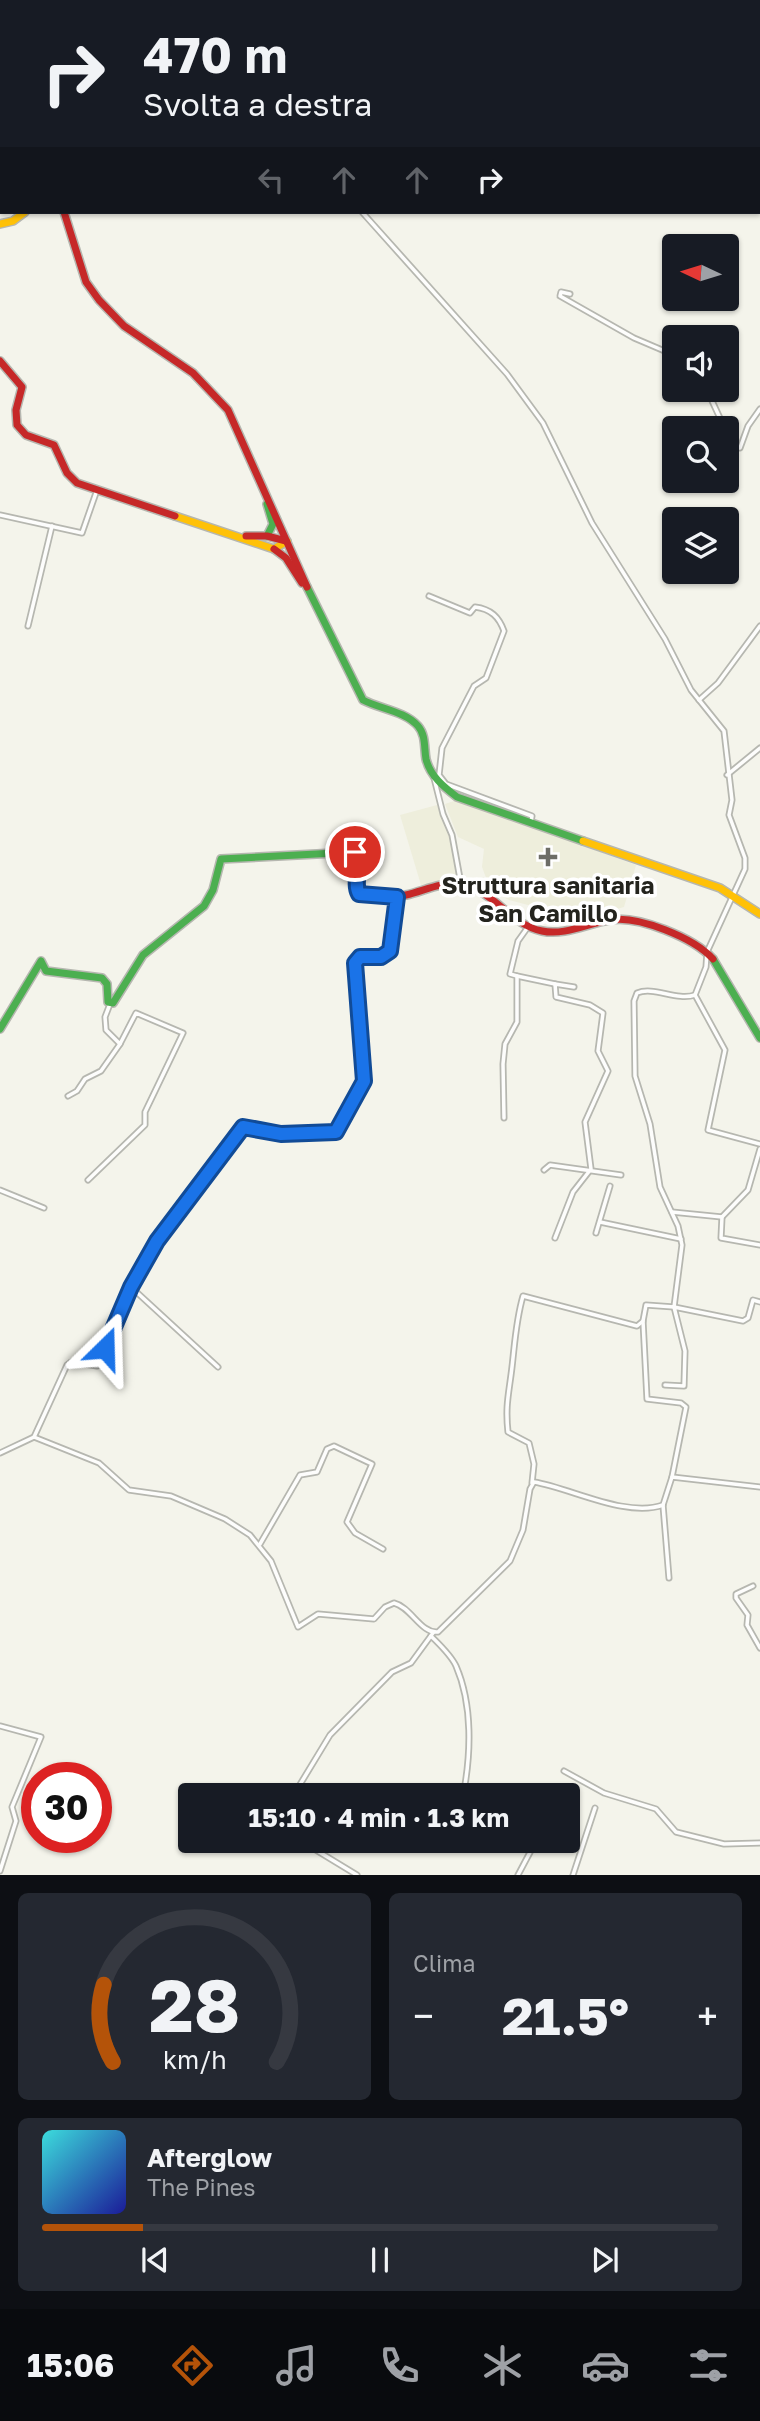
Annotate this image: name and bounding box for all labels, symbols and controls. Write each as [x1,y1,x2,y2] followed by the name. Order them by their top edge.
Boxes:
[143,25,287,84] text: 470 m
[28,28,119,119] icon: right
[143,85,372,123] text: Svolta a destra
[252,161,290,199] icon: left
[325,161,363,199] icon: ahead
[398,161,436,199] icon: ahead
[471,161,509,199] icon: right
[662,234,738,312] north arrow
[662,234,739,584] map controls
[662,325,739,402] button: sound
[662,416,739,493] button: search
[662,507,739,584] button: layers
[325,822,385,882] pin
[336,833,374,871] icon: arrive
[538,847,558,867] marker: Struttura sanitaria San Camillo
[441,870,655,927] place label: Struttura sanitaria San Camillo
[68,1311,142,1385] position arrow
[21,1762,112,1853] speed limit sign: 30
[249,1802,509,1833] text: 15:10 · 4 min · 1.3 km
[413,1949,476,1977] text: Clima
[149,1962,240,2049] text: 28
[502,1984,629,2046] text: 21.5°
[413,1993,434,2038] text: −
[697,1993,718,2038] text: +
[163,2044,226,2075] text: km/h
[147,2142,272,2173] text: Afterglow
[147,2173,255,2201] text: The Pines
[136,2241,174,2279] icon: previous
[361,2241,399,2279] icon: pause
[586,2241,624,2279] icon: next
[168,2341,217,2390] icon: directions
[272,2341,321,2390] icon: music
[375,2341,424,2390] icon: phone
[478,2341,527,2390] icon: climate
[581,2341,630,2390] icon: car
[684,2341,733,2390] icon: filters
[27,2346,114,2384] text: 15:06

